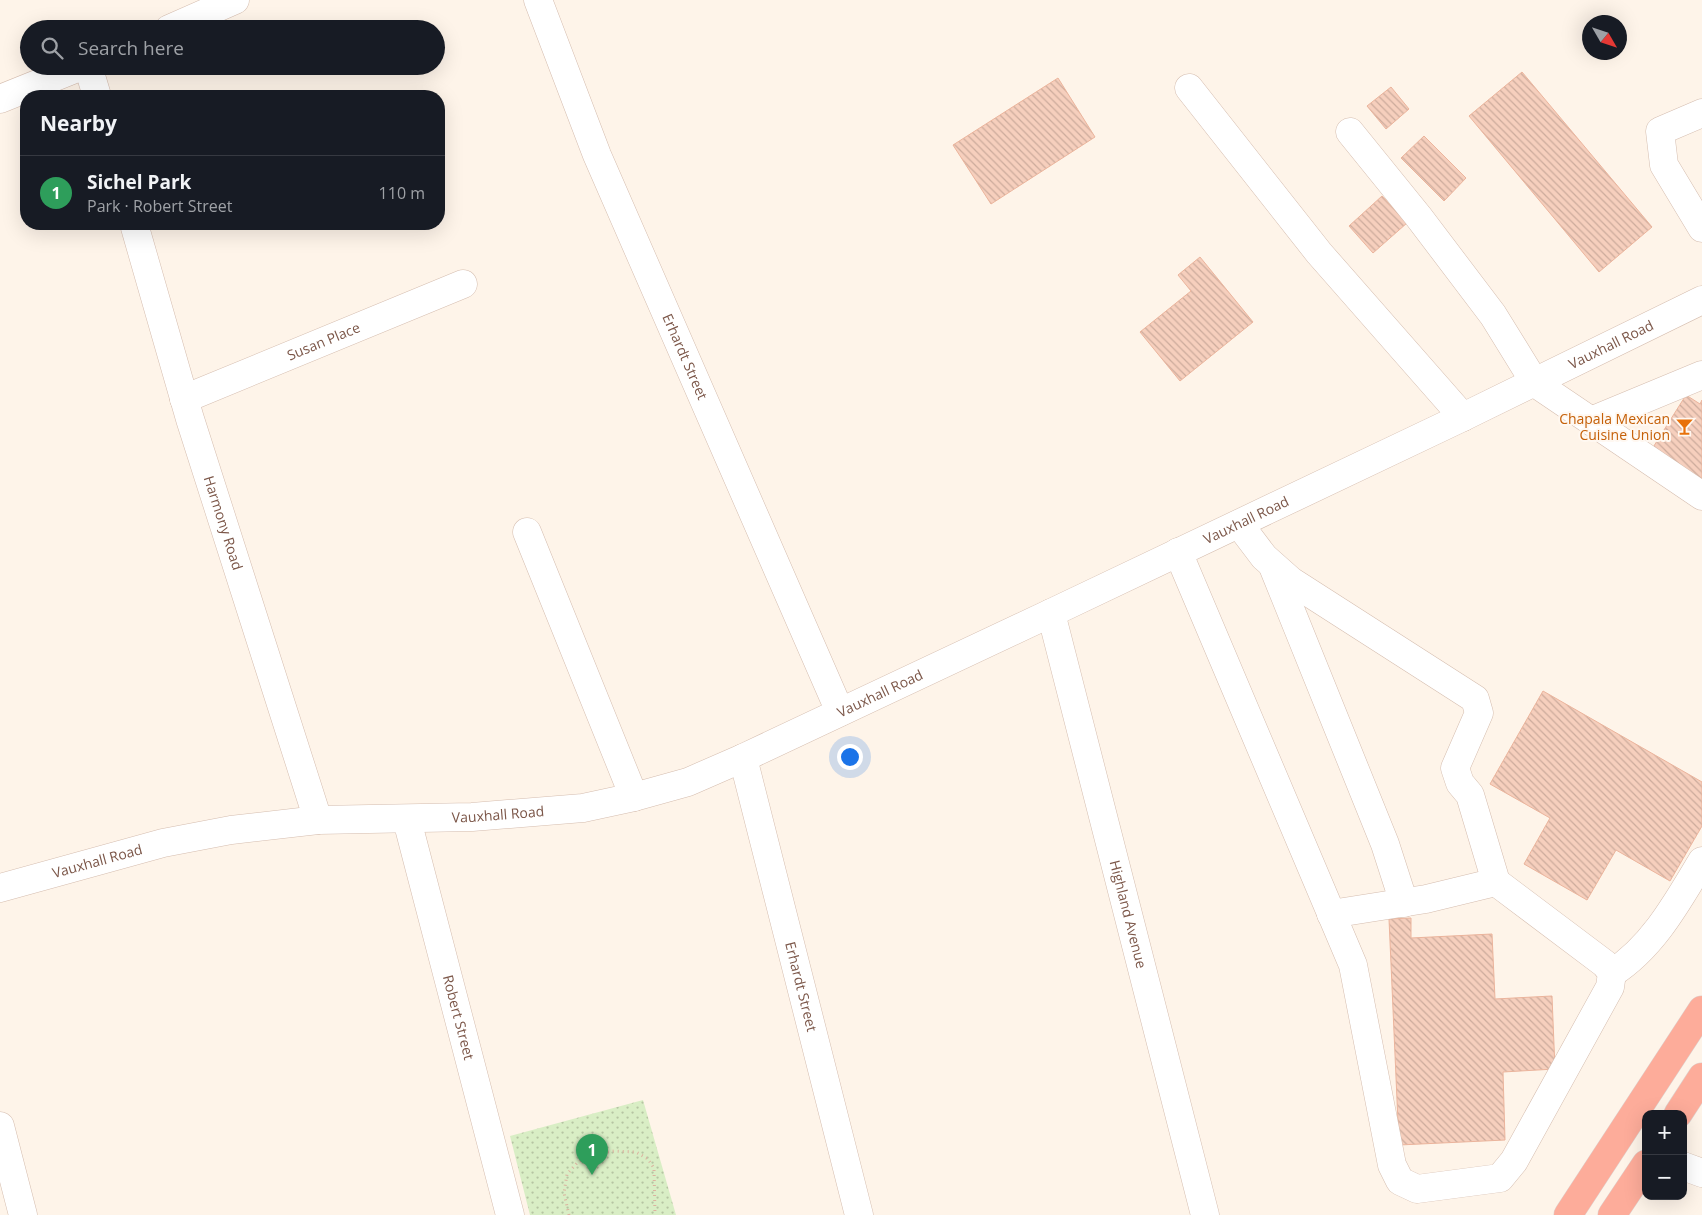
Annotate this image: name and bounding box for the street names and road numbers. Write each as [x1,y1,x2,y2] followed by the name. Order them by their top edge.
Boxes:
[658,311,713,403] street label: Erhardt Street
[1565,315,1657,373] street label: Vauxhall Road
[284,317,363,365] street label: Susan Place
[200,473,248,572] street label: Harmony Road
[1200,491,1292,548] street label: Vauxhall Road
[834,665,926,721] street label: Vauxhall Road
[452,801,545,826] street label: Vauxhall Road
[50,839,144,882] street label: Vauxhall Road
[1106,858,1152,970] street label: Highland Avenue
[781,940,822,1034] street label: Erhardt Street
[439,973,479,1062] street label: Robert Street

